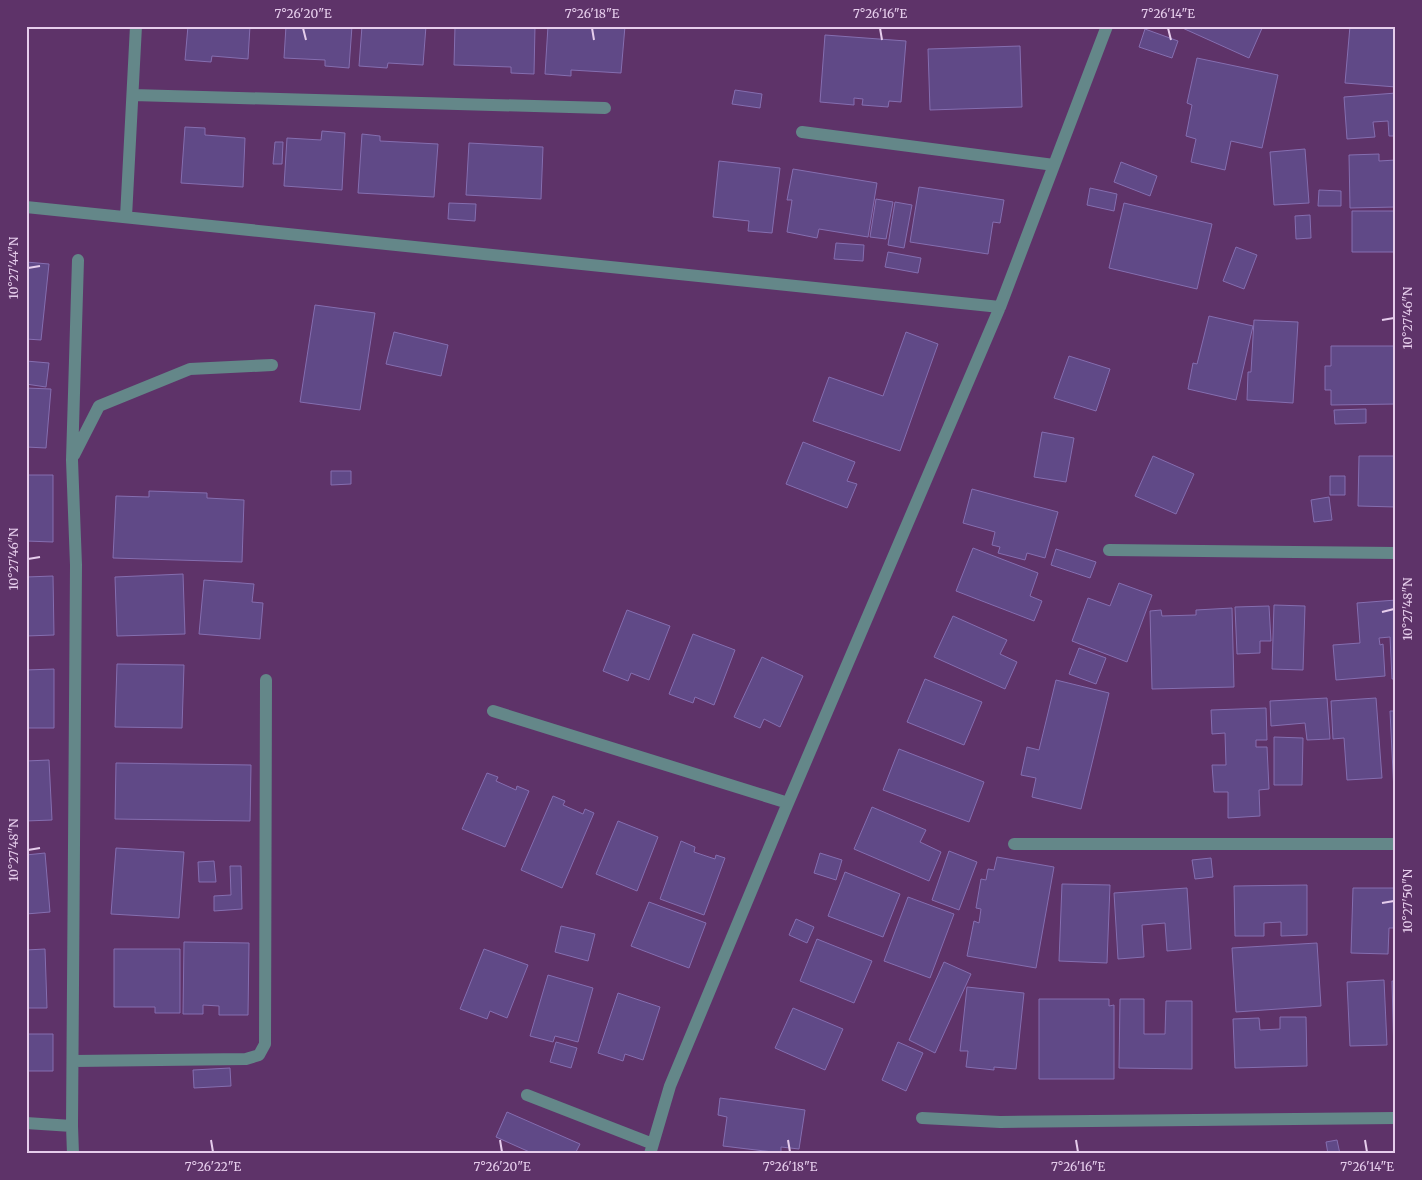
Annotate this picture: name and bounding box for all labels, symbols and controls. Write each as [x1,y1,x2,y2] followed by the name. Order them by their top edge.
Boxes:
[274,6,332,21] text: 7°26'20"E
[565,6,620,21] text: 7°26'18"E
[853,6,907,21] text: 7°26'16"E
[1141,6,1195,21] text: 7°26'14"E
[6,236,21,299] text: 10°27'44"N
[1400,286,1415,349] text: 10°27'46"N
[6,527,21,590] text: 10°27'46"N
[1400,577,1415,641] text: 10°27'48"N
[6,818,21,882] text: 10°27'48"N
[1400,868,1415,933] text: 10°27'50"N
[185,1159,242,1174] text: 7°26'22"E
[473,1159,531,1174] text: 7°26'20"E
[763,1159,818,1174] text: 7°26'18"E
[1051,1159,1105,1174] text: 7°26'16"E
[1340,1159,1394,1174] text: 7°26'14"E

